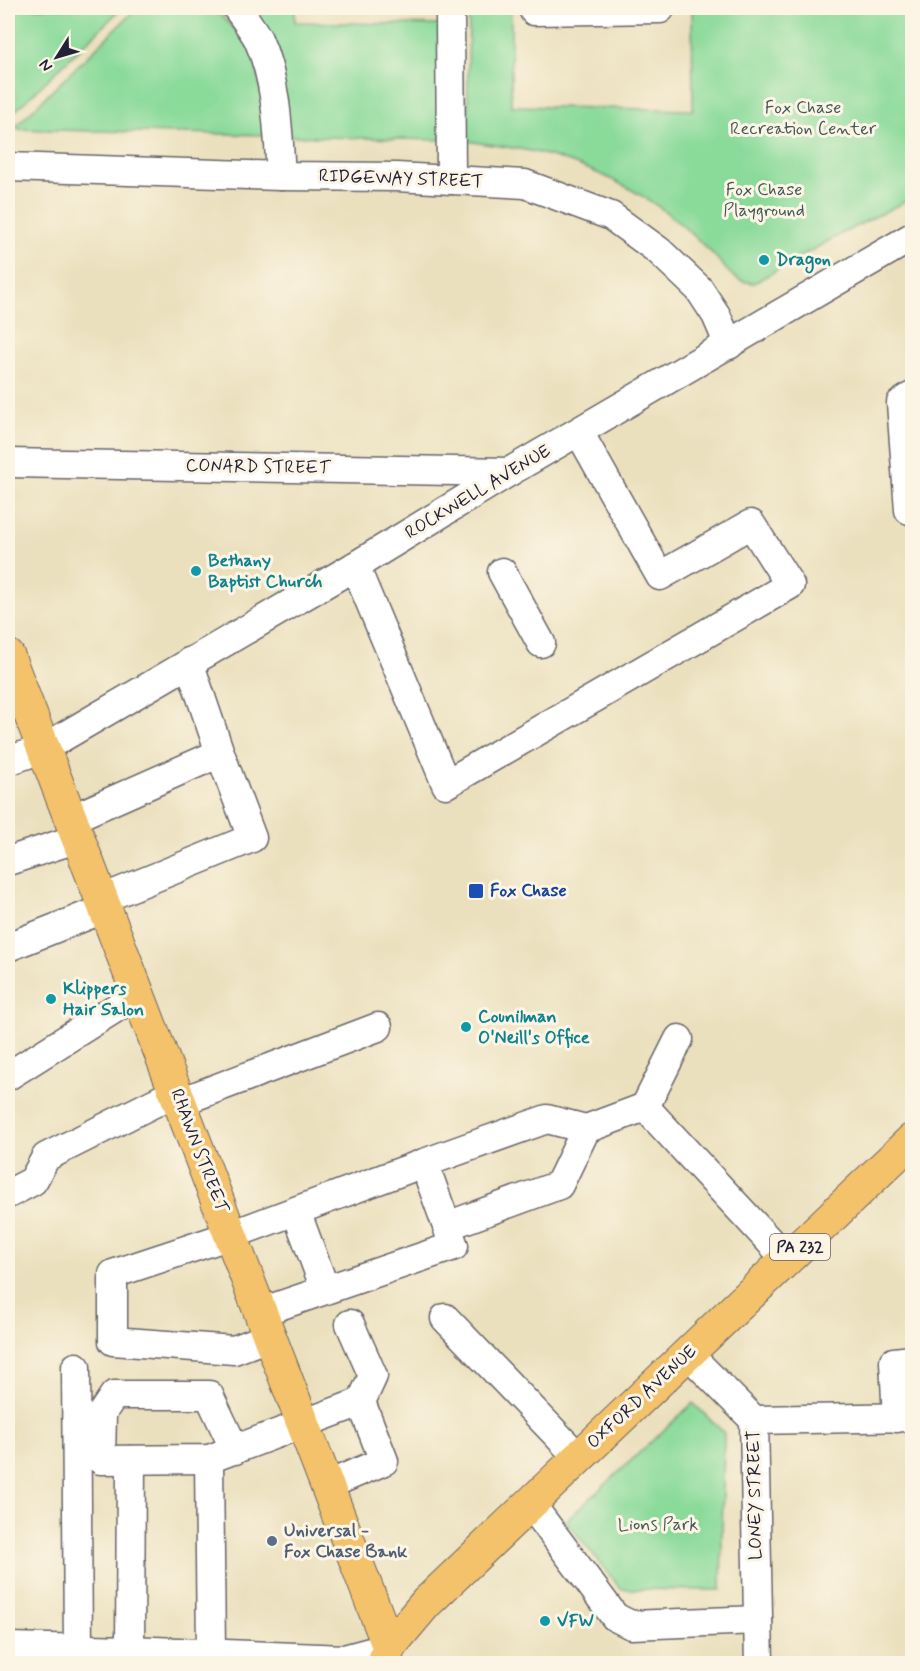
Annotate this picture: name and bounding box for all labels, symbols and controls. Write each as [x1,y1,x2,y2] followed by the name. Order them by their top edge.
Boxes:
[27,27,87,87] north arrow
[35,55,58,76] text: N
[730,96,877,141] park label: Fox Chase Recreation Center
[318,164,484,194] street label: RIDGEWAY STREET
[723,178,805,223] park label: Fox Chase Playground
[776,248,831,274] place label: Dragon
[757,253,771,267] marker: Dragon
[401,439,555,545] street label: ROCKWELL AVENUE
[185,454,331,480] street label: CONARD STREET
[208,549,323,594] place label: Bethany Baptist Church
[189,564,203,578] marker: Bethany Baptist Church
[490,879,567,903] place label: Fox Chase
[467,882,485,900] marker: Fox Chase
[63,977,144,1022] place label: Klippers Hair Salon
[44,992,58,1006] marker: Klippers Hair Salon
[478,1005,590,1050] place label: Counilman O'Neill's Office
[459,1020,473,1034] marker: Counilman O'Neill's Office
[164,1085,234,1217] street label: RHAWN STREET
[770,1234,830,1260] road number: PA 232
[582,1340,702,1454] street label: OXFORD AVENUE
[742,1430,768,1560] street label: LONEY STREET
[618,1513,698,1537] park label: Lions Park
[284,1519,408,1564] place label: Universal - Fox Chase Bank
[265,1534,279,1548] marker: Universal - Fox Chase Bank
[557,1609,594,1633] place label: VFW
[538,1614,552,1628] marker: VFW

